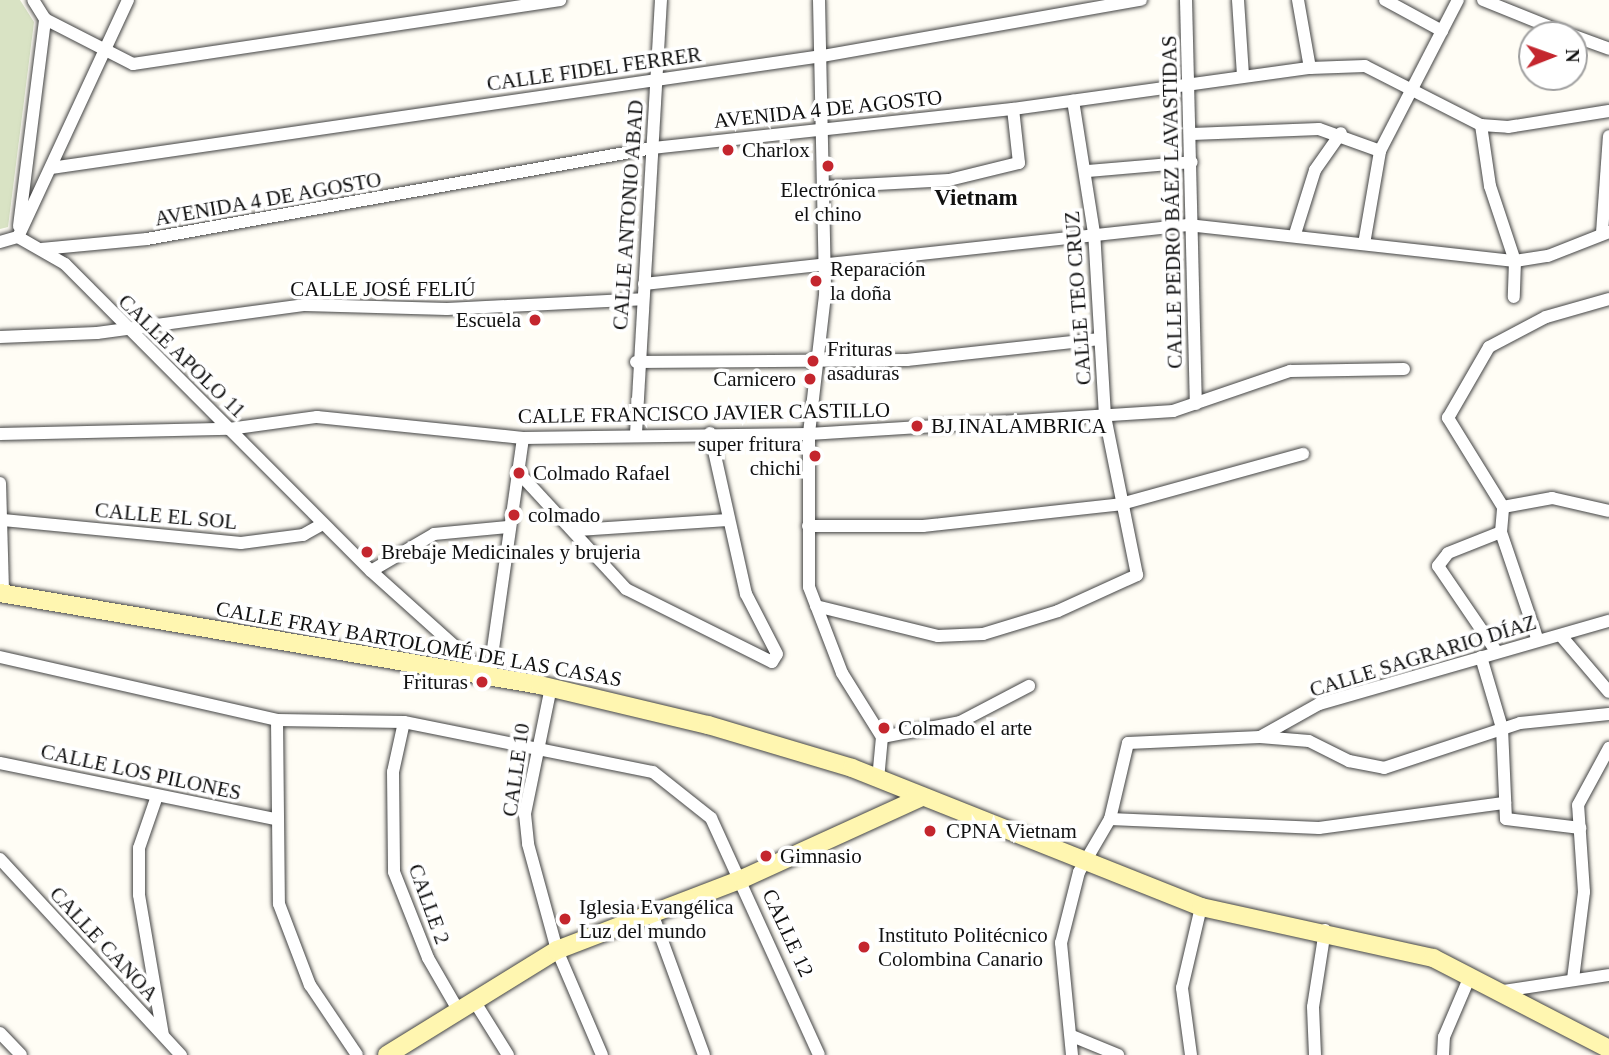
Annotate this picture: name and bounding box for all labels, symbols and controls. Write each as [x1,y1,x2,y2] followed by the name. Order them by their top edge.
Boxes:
[1518,21,1588,91] north arrow
[1156,35,1188,369] street label: CALLE PEDRO BÁEZ LAVASTIDAS
[485,41,703,97] street label: CALLE FIDEL FERRER
[1562,49,1583,63] text: N
[711,84,945,134] street label: AVENIDA 4 DE AGOSTO
[607,98,649,332] street label: CALLE ANTONIO ABAD
[742,137,810,163] place label: Charlox
[720,142,736,158] marker: Charlox
[820,158,836,174] marker: Electrónica el chino
[152,166,384,232] street label: AVENIDA 4 DE AGOSTO
[780,177,876,227] place label: Electrónica el chino
[934,184,1018,212] district label: Vietnam
[1059,210,1097,386] street label: CALLE TEO CRUZ
[830,256,926,306] place label: Reparación la doña
[808,273,824,289] marker: Reparación la doña
[290,276,476,302] street label: CALLE JOSÉ FELIÚ
[113,288,251,424] street label: CALLE APOLO 11
[456,307,521,333] place label: Escuela
[527,312,543,328] marker: Escuela
[827,336,899,386] place label: Frituras asaduras
[805,353,821,369] marker: Frituras asaduras
[713,366,796,392] place label: Carnicero
[802,371,818,387] marker: Carnicero
[518,397,890,429] street label: CALLE FRANCISCO JAVIER CASTILLO
[931,413,1107,439] place label: BJ INALAMBRICA
[909,418,925,434] marker: BJ INALAMBRICA
[698,431,801,481] place label: super fritura chichi
[807,448,823,464] marker: super fritura chichi
[533,460,670,486] place label: Colmado Rafael
[511,465,527,481] marker: Colmado Rafael
[93,497,239,535] street label: CALLE EL SOL
[528,502,600,528] place label: colmado
[506,507,522,523] marker: colmado
[381,539,640,565] place label: Brebaje Medicinales y brujeria
[359,544,375,560] marker: Brebaje Medicinales y brujeria
[214,596,624,692] street label: CALLE FRAY BARTOLOMÉ DE LAS CASAS
[1307,610,1539,702] street label: CALLE SAGRARIO DÍAZ
[403,669,468,695] place label: Frituras
[474,674,490,690] marker: Frituras
[898,715,1032,741] place label: Colmado el arte
[876,720,892,736] marker: Colmado el arte
[497,722,535,818] street label: CALLE 10
[39,738,243,806] street label: CALLE LOS PILONES
[946,818,1078,844] place label: CPNA Vietnam
[920,821,940,841] marker: CPNA Vietnam
[780,843,862,869] place label: Gimnasio
[758,848,774,864] marker: Gimnasio
[403,861,455,947] street label: CALLE 2
[44,881,164,1007] street label: CALLE CANOA
[757,885,819,981] street label: CALLE 12
[579,894,734,944] place label: Iglesia Evangélica Luz del mundo
[557,911,573,927] marker: Iglesia Evangélica Luz del mundo
[878,922,1048,972] place label: Instituto Politécnico Colombina Canario
[856,939,872,955] marker: Instituto Politécnico Colombina Canario

